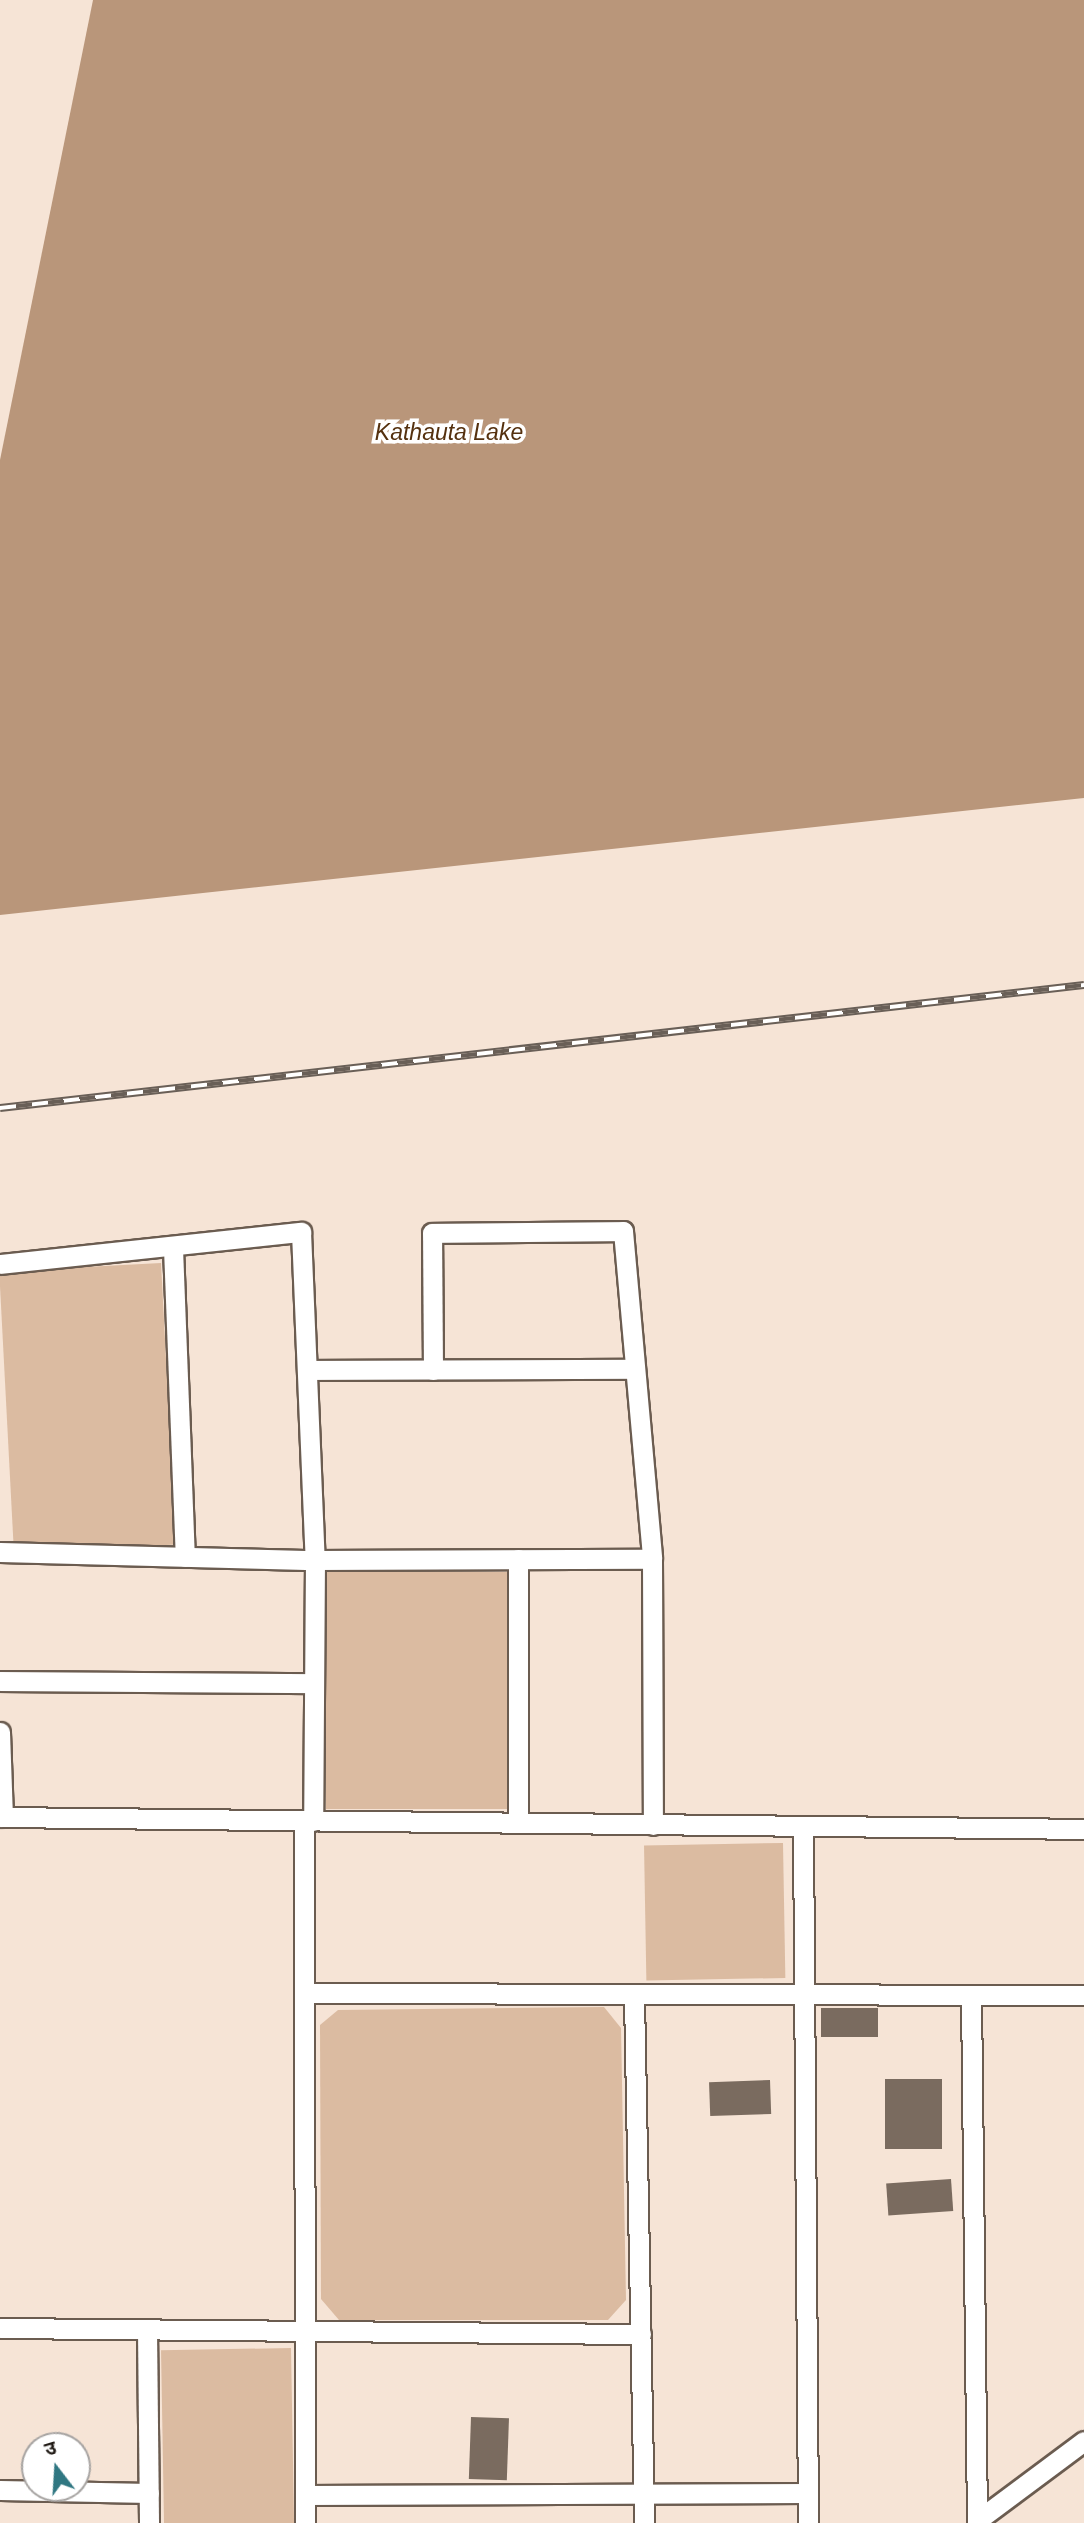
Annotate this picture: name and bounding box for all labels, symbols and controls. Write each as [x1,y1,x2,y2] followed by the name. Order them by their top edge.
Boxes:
[375,418,523,446] water label: Kathauta Lake
[21,2432,91,2502] north arrow
[42,2437,59,2460] text: उ

